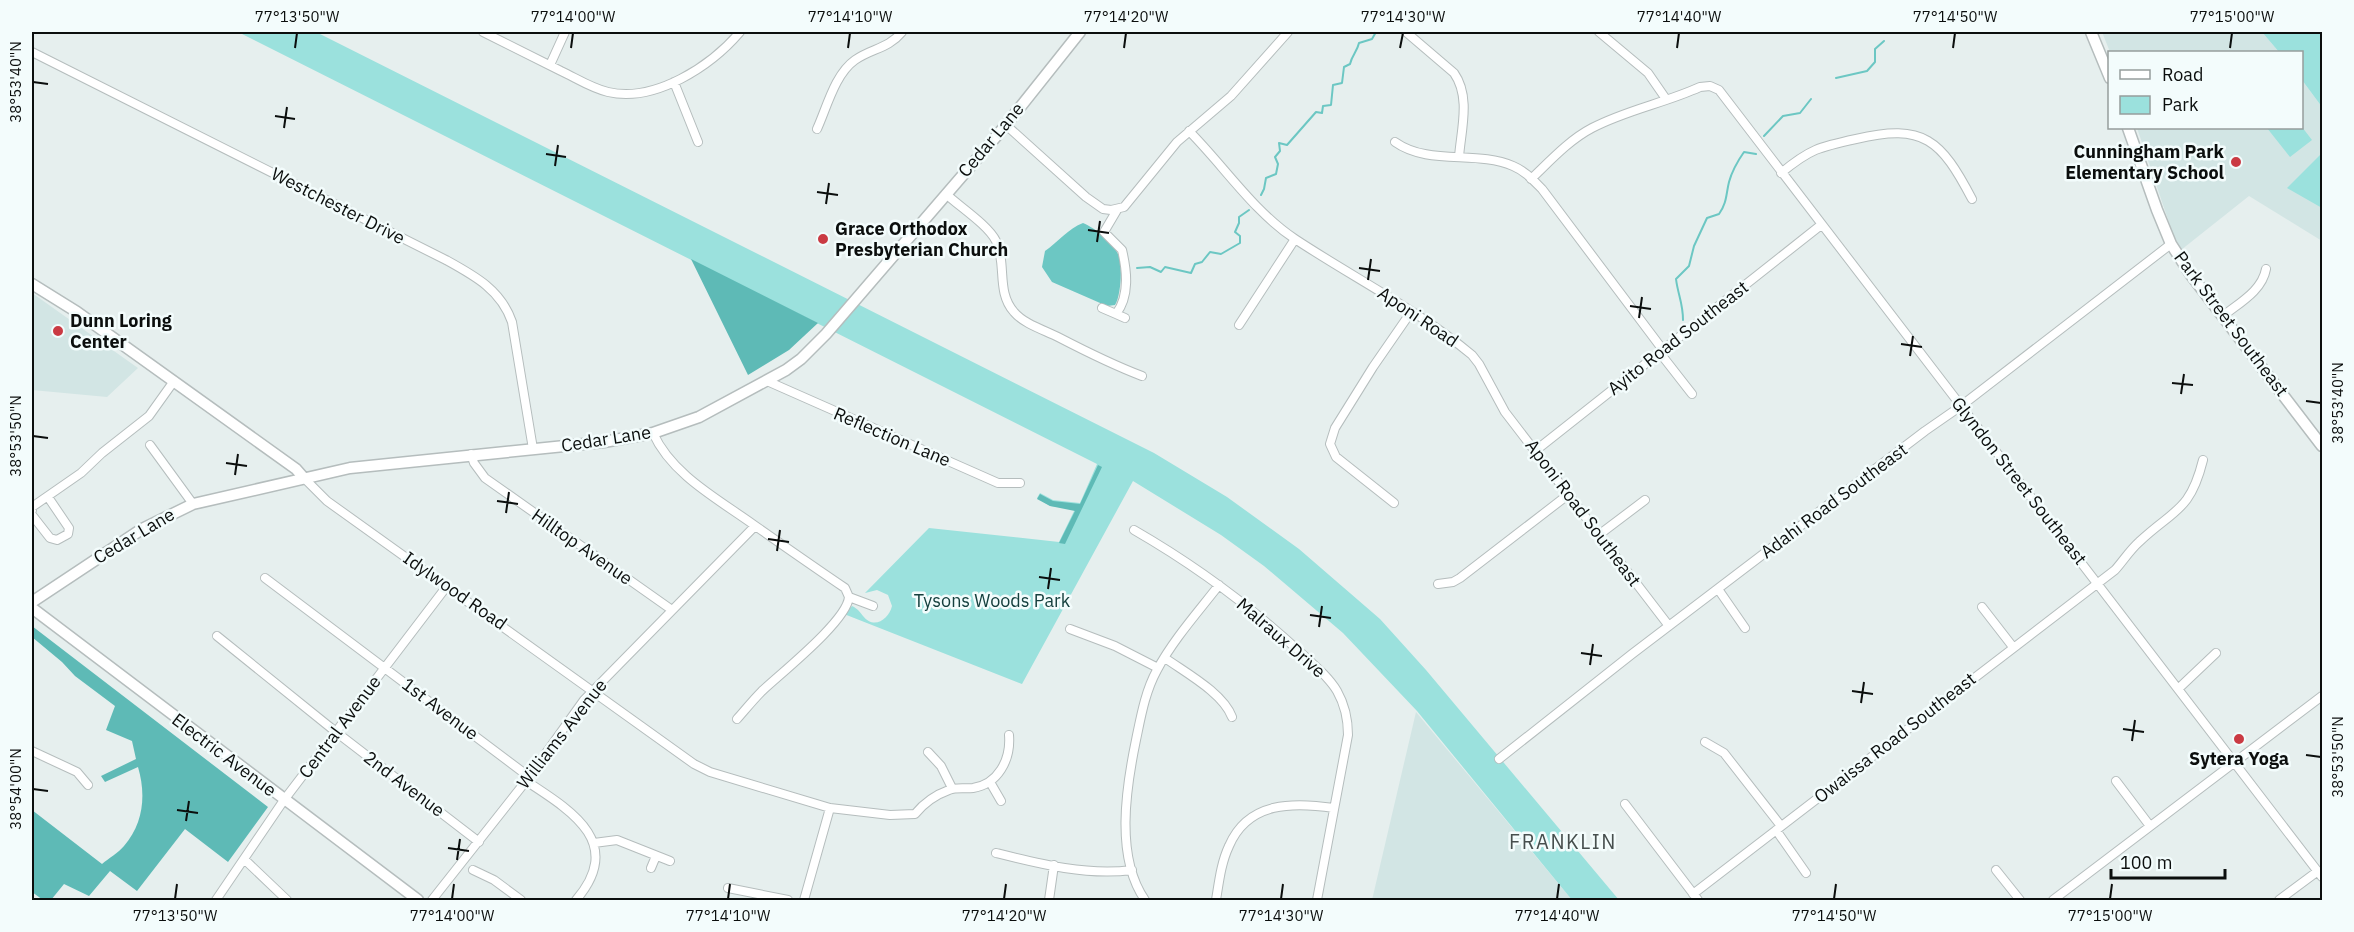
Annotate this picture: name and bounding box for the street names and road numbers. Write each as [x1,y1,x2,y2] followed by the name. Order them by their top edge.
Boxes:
[953,97,1029,182] street label: Cedar Lane
[267,162,409,249] street label: Westchester Drive
[2169,246,2294,401] street label: Park Street Southeast
[1603,275,1753,400] street label: Ayito Road Southeast
[1374,281,1463,352] street label: Aponi Road
[1947,392,2092,569] street label: Glyndon Street Southeast
[830,402,954,472] street label: Reflection Lane
[559,420,653,457] street label: Cedar Lane
[1521,435,1646,591] street label: Aponi Road Southeast
[1756,438,1912,563] street label: Adahi Road Southeast
[89,502,179,569] street label: Cedar Lane
[527,503,637,590] street label: Hilltop Avenue
[399,546,512,635] street label: Idylwood Road
[1232,593,1331,683] street label: Malraux Drive
[1809,667,1980,808] street label: Owaissa Road Southeast
[293,671,386,783] street label: Central Avenue
[397,672,483,745] street label: 1st Avenue
[512,674,612,793] street label: Williams Avenue
[167,708,281,802] street label: Electric Avenue
[359,746,450,822] street label: 2nd Avenue

